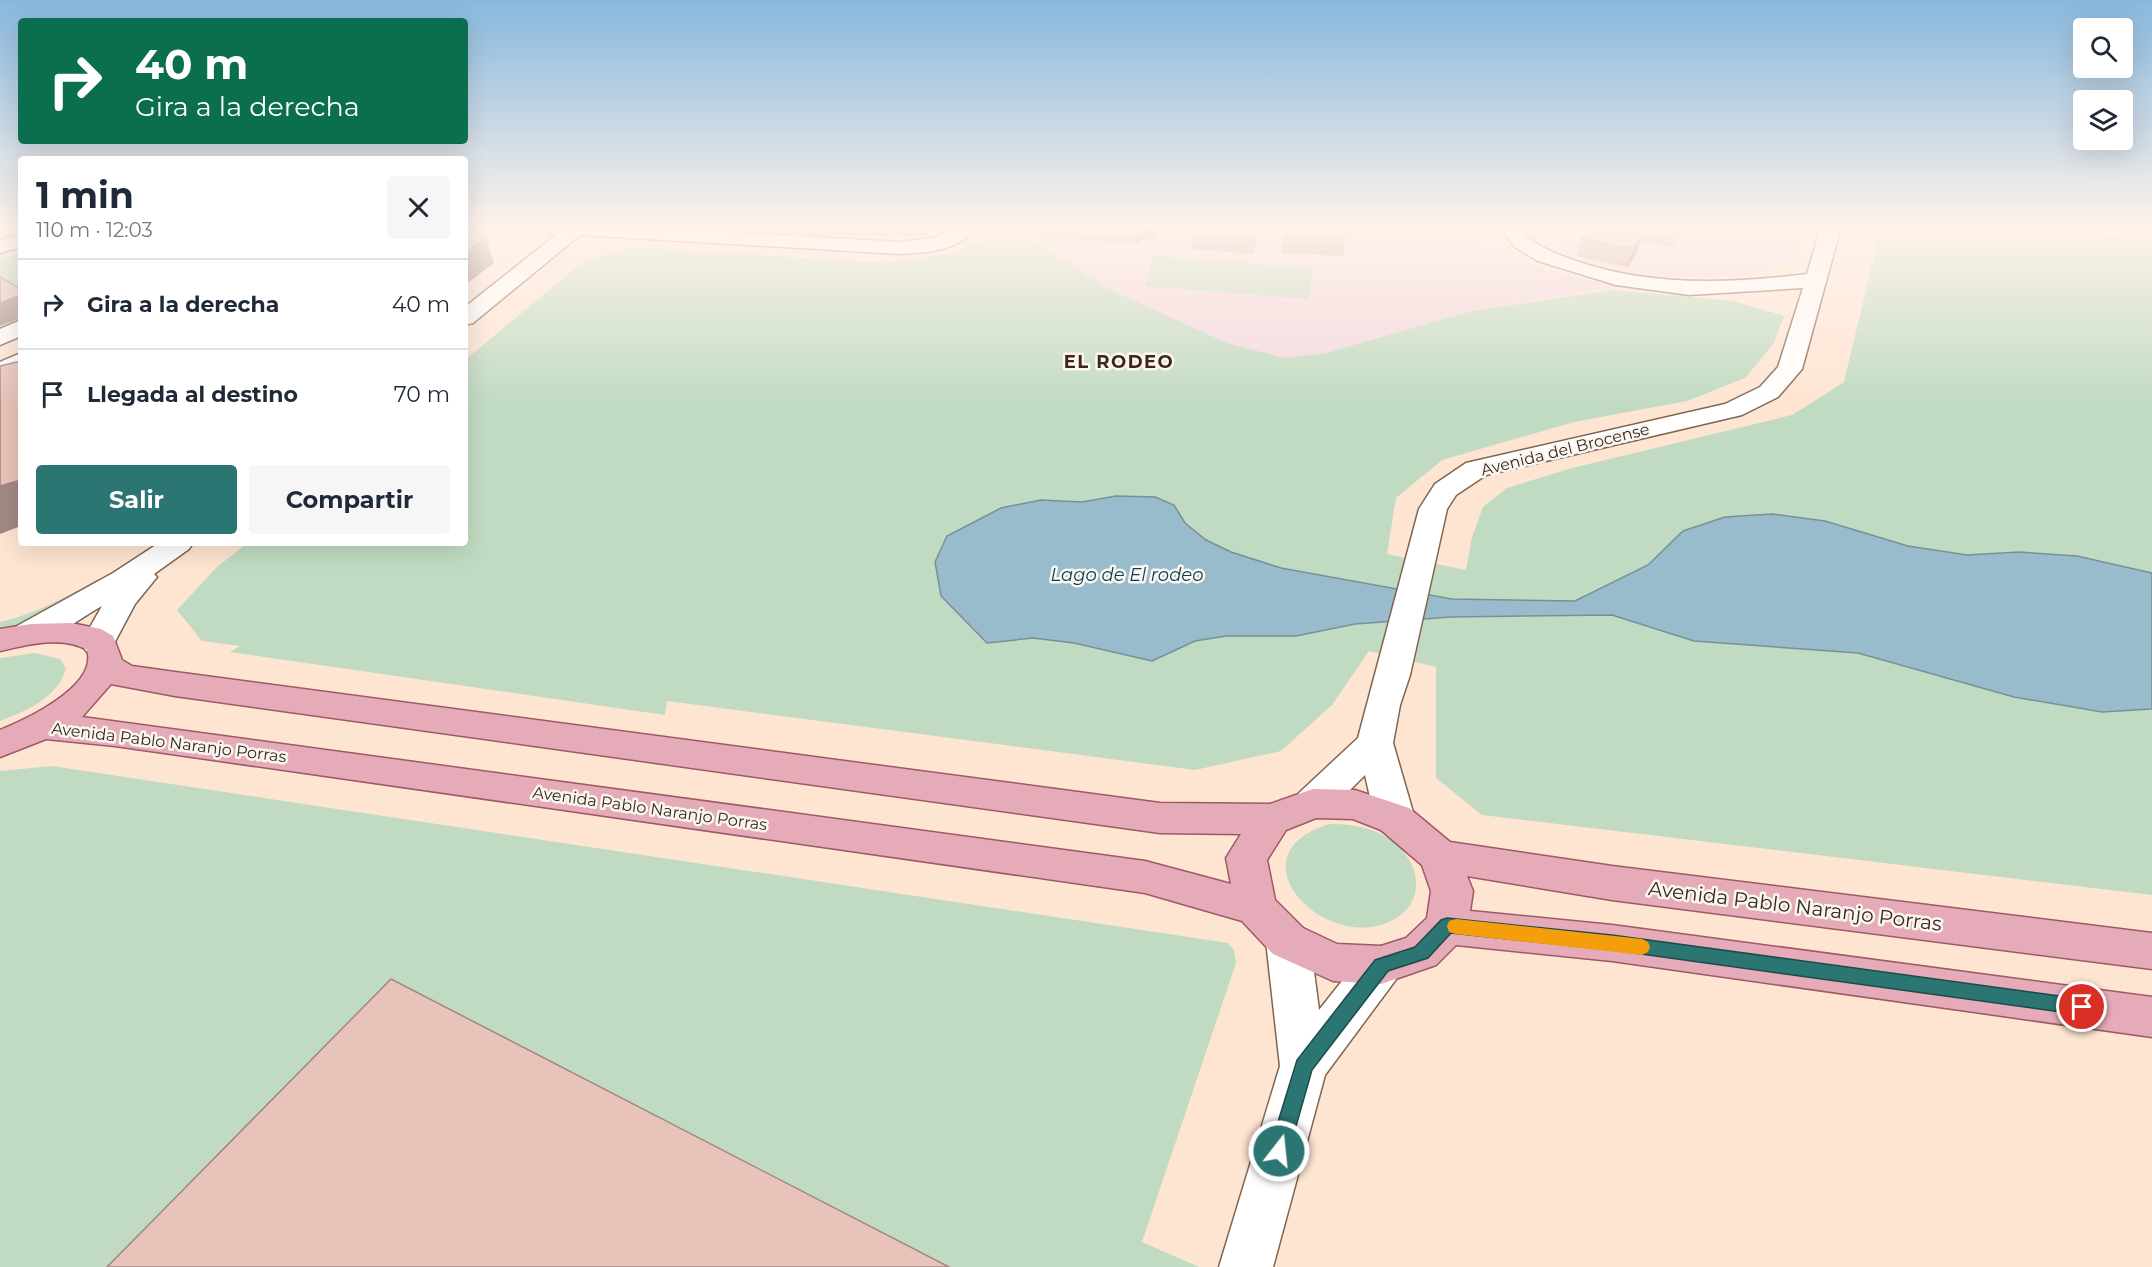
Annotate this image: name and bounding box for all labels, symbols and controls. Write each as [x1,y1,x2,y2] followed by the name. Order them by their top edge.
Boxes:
[2073,18,2133,150] map controls
[2073,18,2133,78] button: search
[135,38,248,90] text: 40 m
[36,42,114,120] icon: right
[135,90,360,123] text: Gira a la derecha
[2073,90,2133,150] button: layers
[36,173,134,217] text: 1 min
[387,176,450,239] button: close
[36,218,153,242] text: 110 m · 12:03
[36,288,69,321] icon: right
[87,291,279,318] text: Gira a la derecha
[392,291,450,318] text: 40 m
[1064,351,1174,373] district label: EL RODEO
[36,378,69,411] icon: arrive
[87,381,298,408] text: Llegada al destino
[394,381,450,408] text: 70 m
[1479,419,1651,480] street label: Avenida del Brocense
[36,465,237,534] button: Salir
[249,465,450,534] button: Compartir
[1050,564,1204,586] water label: Lago de El rodeo
[50,719,288,766] street label: Avenida Pablo Naranjo Porras
[532,783,769,834] street label: Avenida Pablo Naranjo Porras
[1647,876,1943,936] street label: Avenida Pablo Naranjo Porras
[2056,981,2107,1032] pin
[2065,990,2098,1023] icon: arrive
[1247,1119,1311,1183] position arrow

